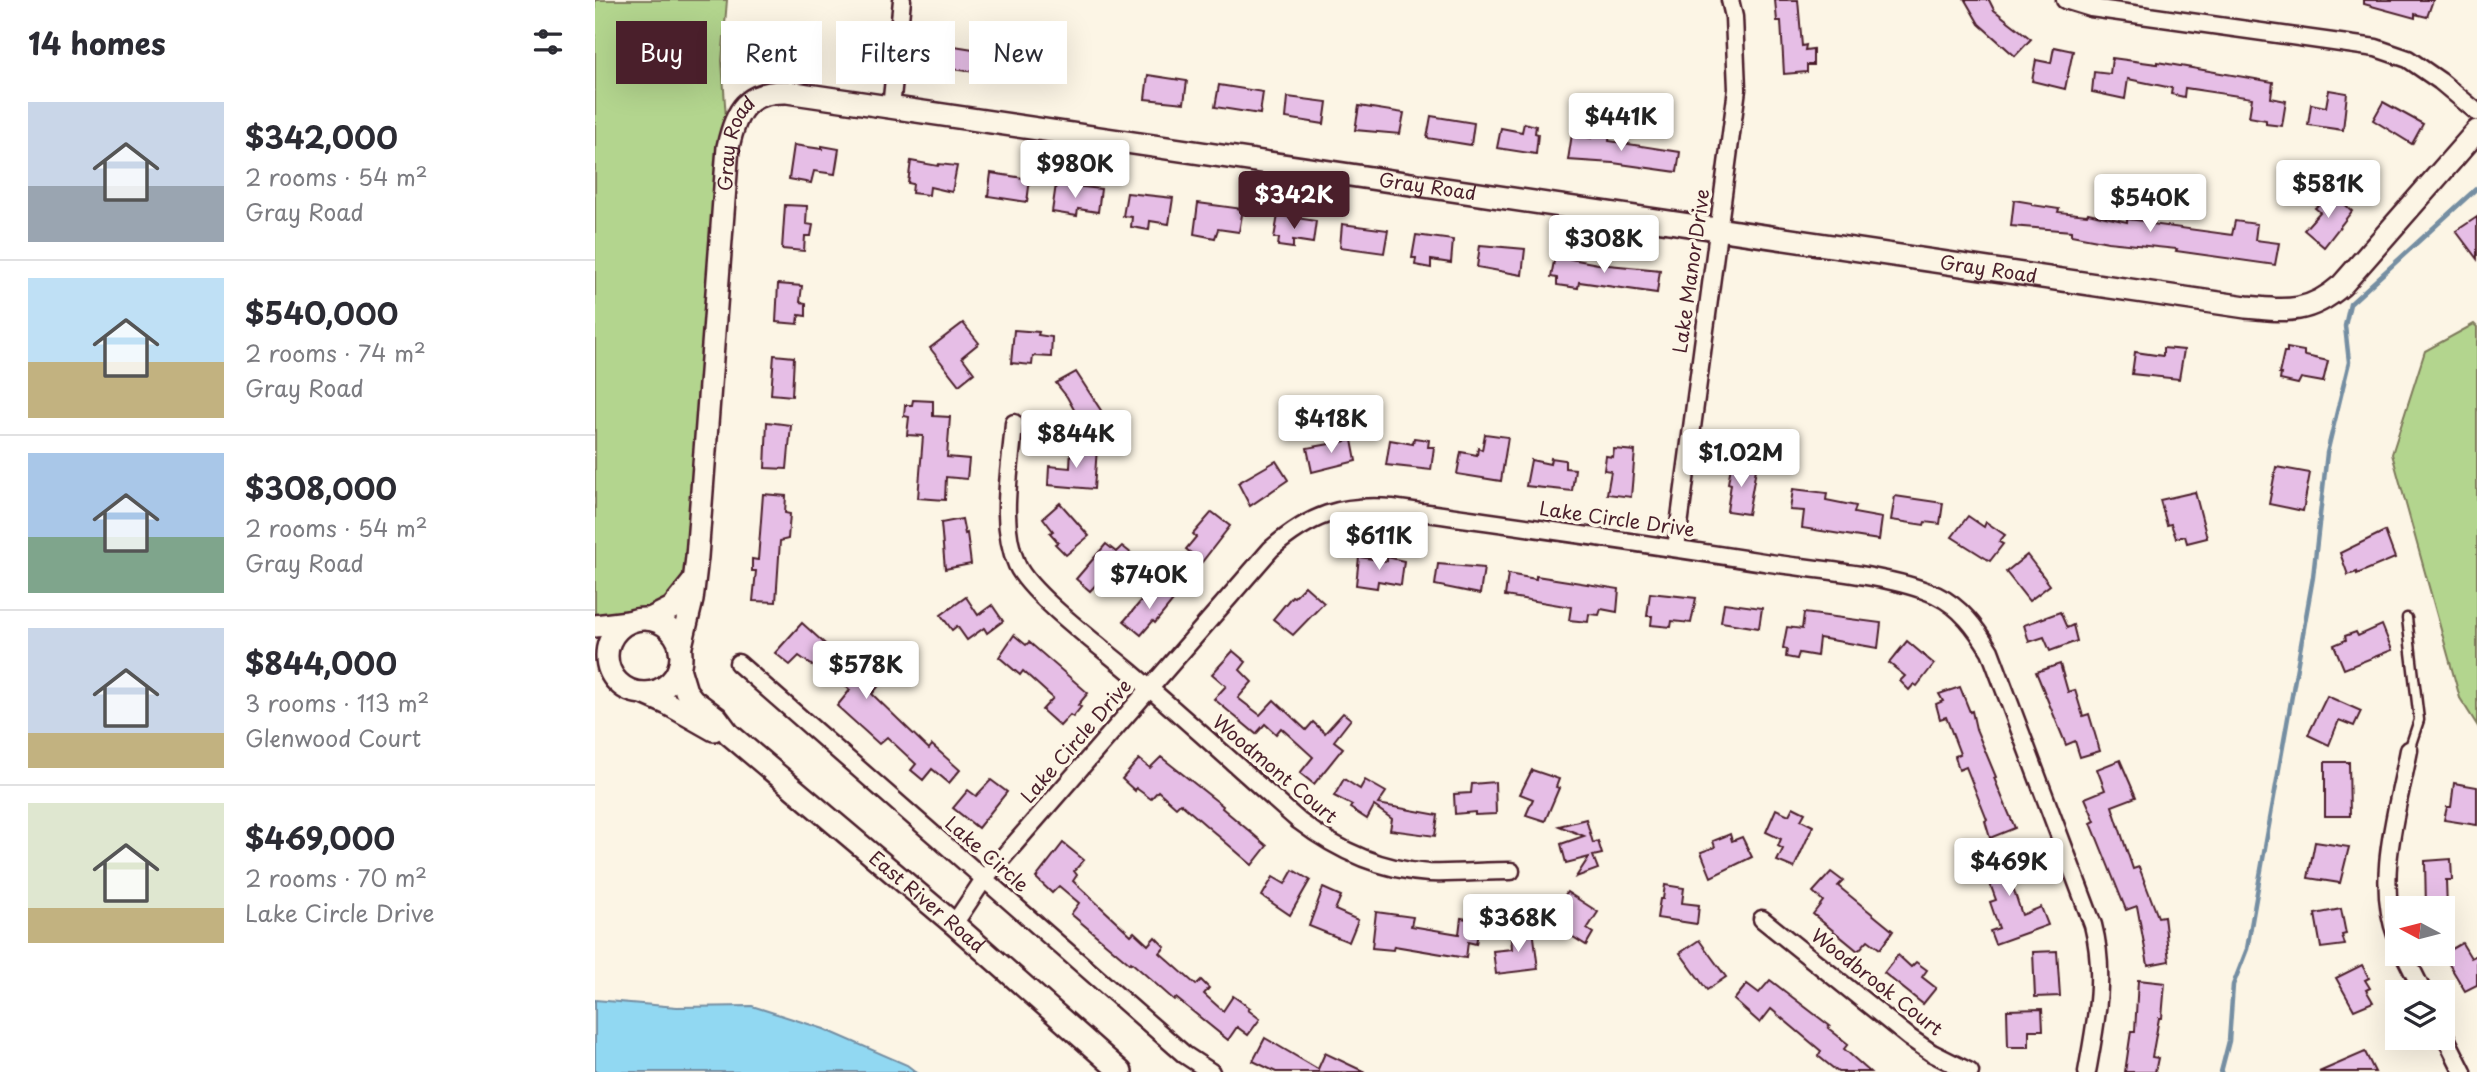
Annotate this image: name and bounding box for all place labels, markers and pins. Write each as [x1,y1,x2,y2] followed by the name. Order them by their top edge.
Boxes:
[1572,94,1670,153] pin: $441K
[1026,140,1124,200] pin: $980K
[2279,160,2377,220] pin: $581K
[1245,172,1343,231] pin: $342K
[2101,174,2199,234] pin: $540K
[1555,216,1653,275] pin: $308K
[1282,396,1380,455] pin: $418K
[1027,410,1125,470] pin: $844K
[1684,430,1798,489] pin: $1.02M
[1330,512,1428,572] pin: $611K
[1100,552,1198,611] pin: $740K
[817,642,915,701] pin: $578K
[1960,838,2058,898] pin: $469K
[1469,894,1567,954] pin: $368K

